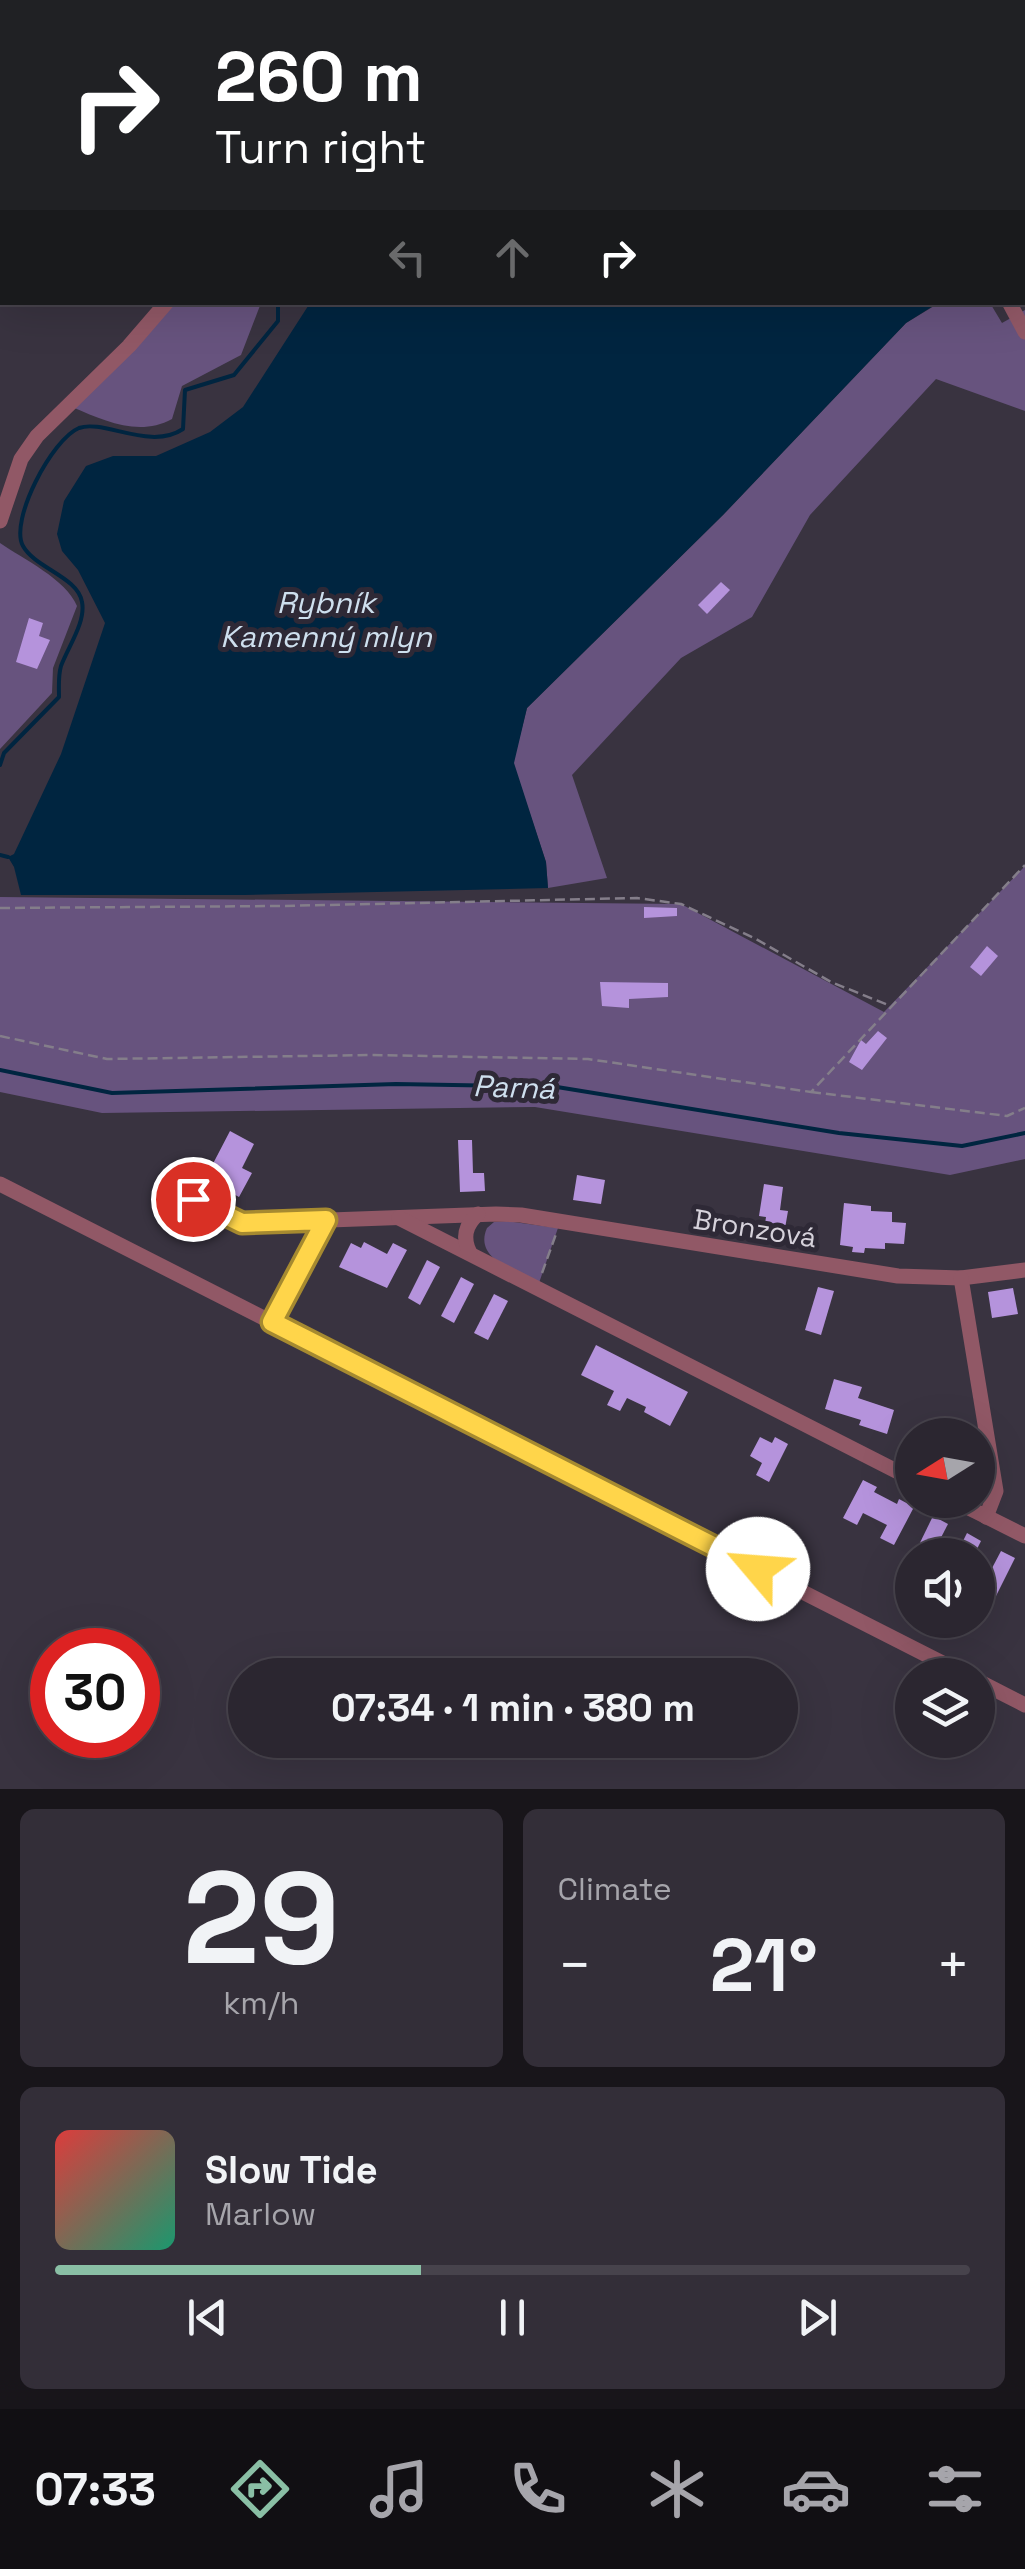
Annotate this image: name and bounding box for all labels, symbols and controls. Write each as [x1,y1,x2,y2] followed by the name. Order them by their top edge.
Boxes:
[215,32,423,121] text: 260 m
[50,40,180,170] icon: right
[215,119,426,176] text: Turn right
[380,230,435,285] icon: left
[485,230,540,285] icon: ahead
[590,230,645,285] icon: right
[220,583,432,656] water label: Rybník Kamenný mlyn
[472,1066,556,1108] water label: Parná
[151,1157,236,1242] pin
[166,1172,221,1227] icon: arrive
[691,1200,819,1256] street label: Bronzová
[895,1418,995,1518] north arrow
[895,1418,995,1758] map controls
[706,1517,810,1621] position arrow
[895,1538,995,1638] button: sound
[30,1628,160,1758] speed limit sign: 30
[895,1658,995,1758] button: layers
[331,1684,695,1732] text: 07:34 · 1 min · 380 m
[183,1835,340,2001] text: 29
[558,1869,672,1909] text: Climate
[710,1917,818,2013] text: 21°
[558,1930,592,2000] text: −
[936,1930,970,2000] text: +
[223,1983,299,2023] text: km/h
[205,2146,378,2194] text: Slow Tide
[205,2194,316,2234] text: Marlow
[180,2290,235,2345] icon: previous
[485,2290,540,2345] icon: pause
[790,2290,845,2345] icon: next
[225,2454,295,2524] icon: directions
[364,2454,434,2524] icon: music
[503,2454,573,2524] icon: phone
[642,2454,712,2524] icon: climate
[781,2454,851,2524] icon: car
[920,2454,990,2524] icon: filters
[35,2461,156,2518] text: 07:33

